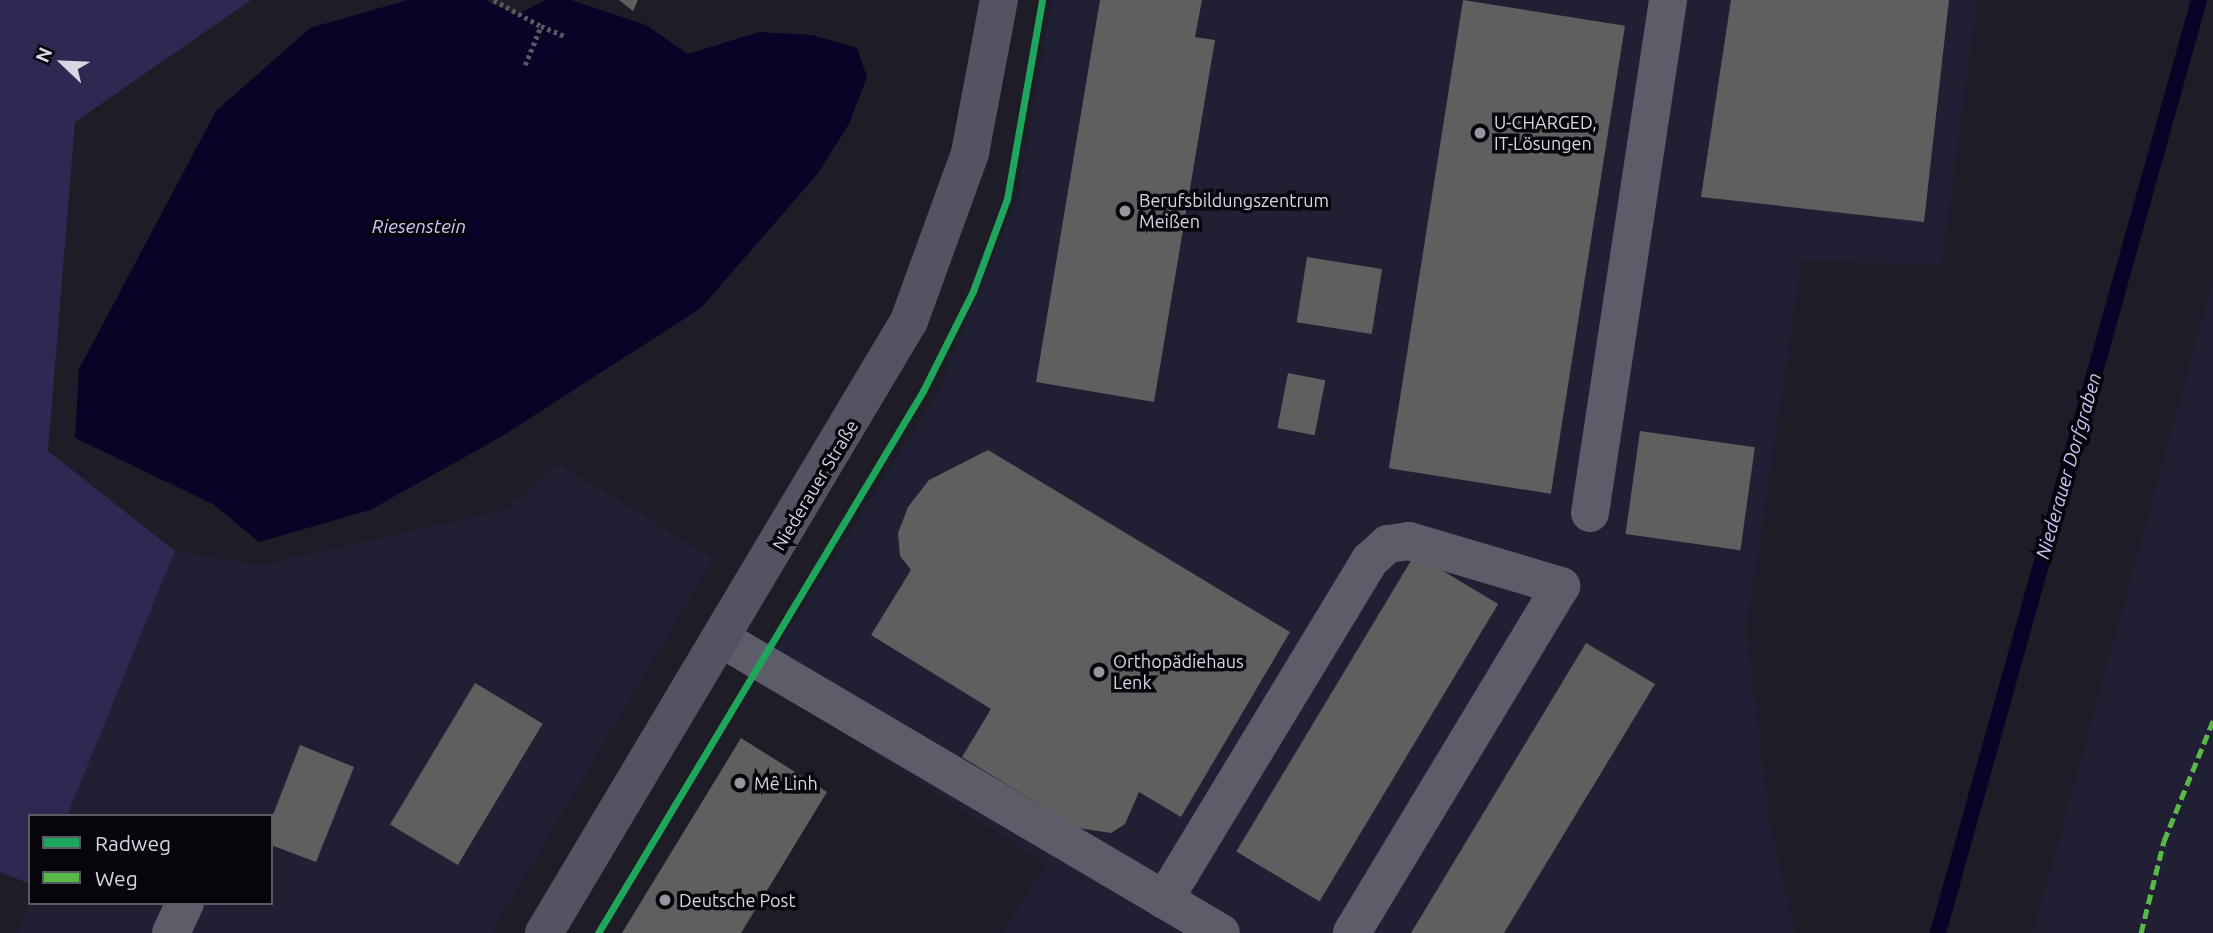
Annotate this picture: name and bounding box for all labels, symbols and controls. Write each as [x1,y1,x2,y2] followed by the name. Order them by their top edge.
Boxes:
[28,28,98,98] north arrow
[31,44,57,66] text: N
[1494,112,1597,154] place label: U-CHARGED, IT-Lösungen
[1472,125,1488,141] marker: U-CHARGED, IT-Lösungen
[1139,190,1329,232] place label: Berufsbildungszentrum Meißen
[1117,203,1133,219] marker: Berufsbildungszentrum Meißen
[372,216,466,238] water label: Riesenstein
[2031,370,2107,562] water label: Niederauer Dorfgraben
[768,416,862,554] street label: Niederauer Straße
[1113,651,1244,694] place label: Orthopädiehaus Lenk
[1091,664,1107,680] marker: Orthopädiehaus Lenk
[754,772,818,794] place label: Mȇ Linh
[732,775,748,791] marker: Mȇ Linh
[28,814,273,905] legend
[95,831,171,855] text: Radweg
[95,866,138,890] text: Weg
[679,889,795,911] place label: Deutsche Post
[657,892,673,908] marker: Deutsche Post

